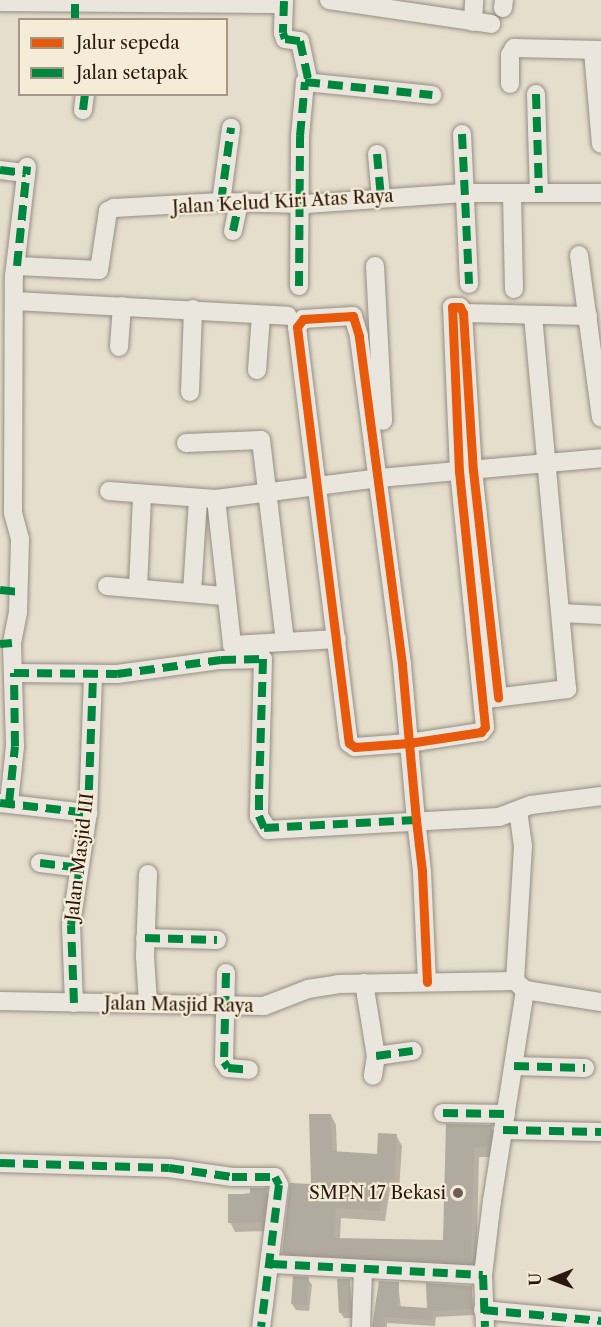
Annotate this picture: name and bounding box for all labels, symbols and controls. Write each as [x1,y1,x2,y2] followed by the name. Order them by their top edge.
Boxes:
[18,18,228,96] legend
[76,32,180,54] text: Jalur sepeda
[76,62,187,84] text: Jalan setapak
[171,185,395,219] street label: Jalan Kelud Kiri Atas Raya
[61,792,99,922] street label: Jalan Masjid III
[104,993,254,1017] street label: Jalan Masjid Raya
[309,1182,446,1204] place label: SMPN 17 Bekasi
[451,1186,465,1200] marker: SMPN 17 Bekasi
[523,1249,583,1309] north arrow
[525,1273,545,1286] text: U

